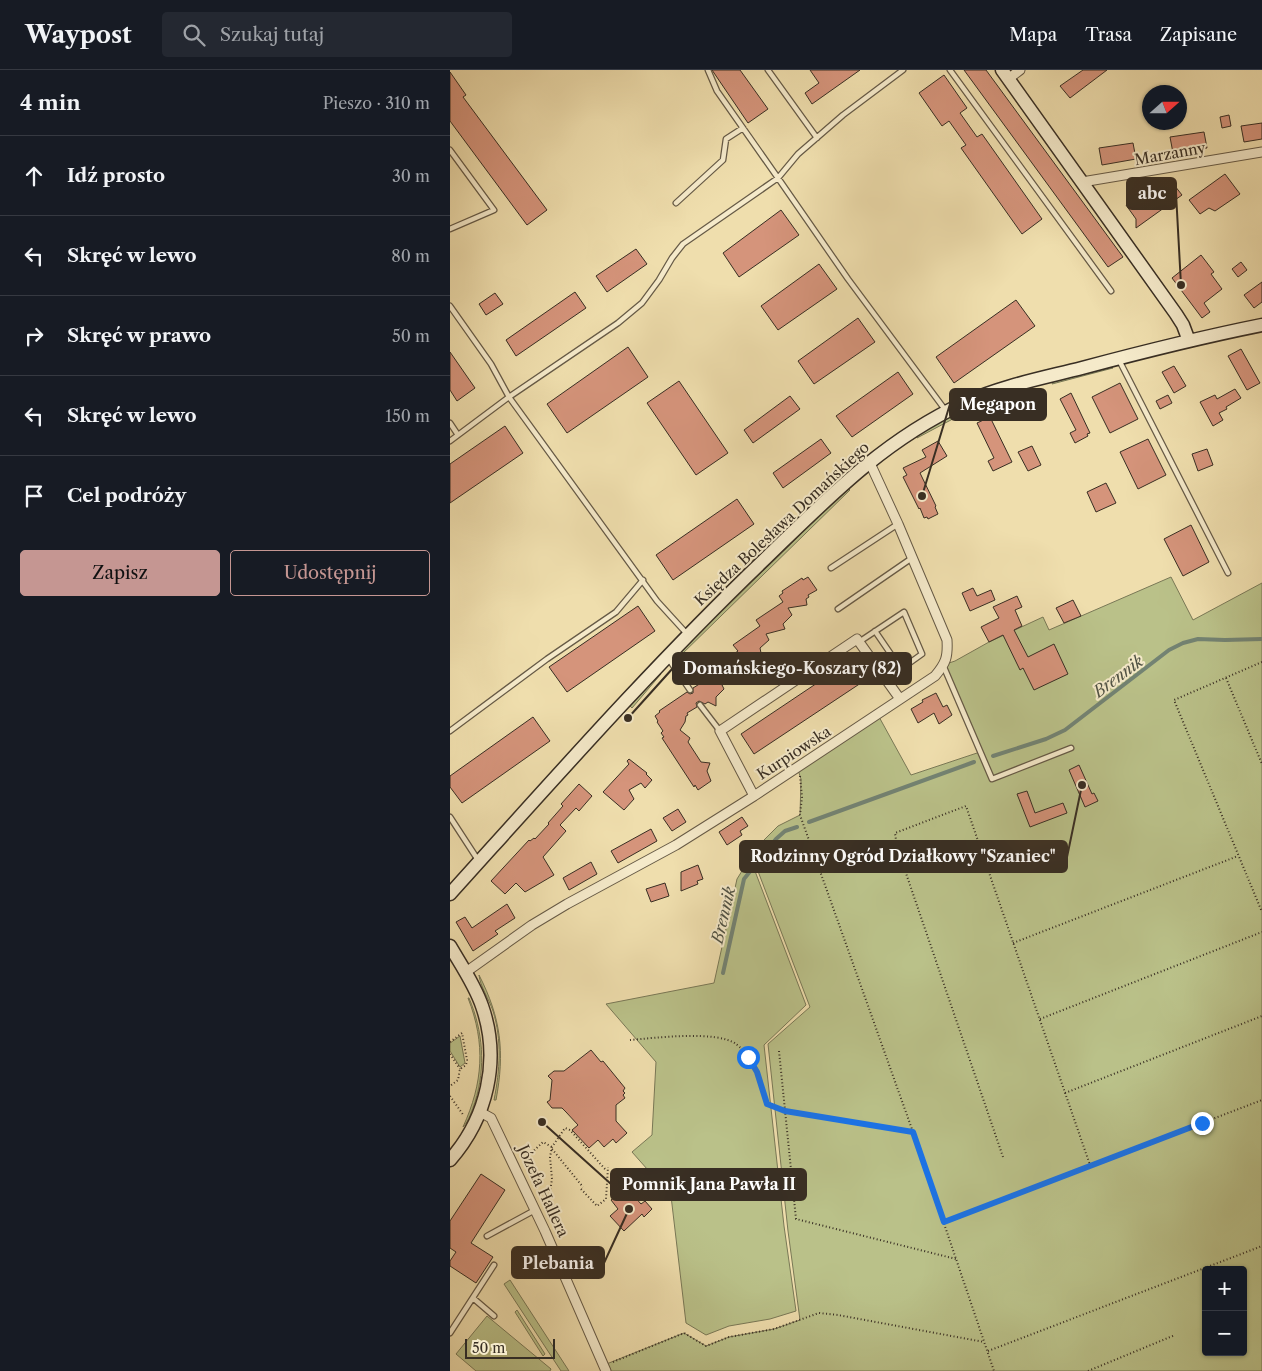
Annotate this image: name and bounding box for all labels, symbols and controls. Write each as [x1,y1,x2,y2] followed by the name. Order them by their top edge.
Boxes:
[162,12,512,57] search box
[25,20,132,49] text: Waypost
[180,21,208,49] icon: search
[220,23,324,46] text: Szukaj tutaj
[1009,24,1057,46] text: Mapa
[1085,24,1132,46] text: Trasa
[1160,24,1237,46] text: Zapisane
[1142,85,1187,130] north arrow
[20,90,81,115] text: 4 min
[323,93,430,113] text: Pieszo · 310 m
[1133,138,1207,169] street label: Marzanny
[20,162,48,190] icon: ahead
[67,164,165,187] text: Idź prosto
[392,166,430,186] text: 30 m
[1127,178,1176,209] callout: abc
[1138,183,1166,203] text: abc
[20,242,48,270] icon: left
[67,244,197,267] text: Skręć w lewo
[391,246,430,266] text: 80 m
[20,322,48,350] icon: right
[67,324,211,347] text: Skręć w prawo
[392,326,430,346] text: 50 m
[950,389,1046,420] callout: Megapon
[960,394,1036,414] text: Megapon
[20,402,48,430] icon: left
[67,404,197,427] text: Skręć w lewo
[385,406,430,426] text: 150 m
[690,437,873,610] street label: Księdza Bolesława Domańskiego
[20,482,48,510] icon: arrive
[67,484,186,507] text: Cel podróży
[20,550,220,596] button: Zapisz
[230,550,430,596] button: Udostępnij
[1087,650,1148,703] water label: Brennik
[673,653,911,684] callout: Domańskiego-Koszary (82)
[683,658,901,678] text: Domańskiego-Koszary (82)
[753,721,834,784] street label: Kurpiowska
[740,841,1067,872] callout: Rodzinny Ogród Działkowy "Szaniec"
[750,846,1056,866] text: Rodzinny Ogród Działkowy "Szaniec"
[706,884,739,947] water label: Brennik
[737,1046,760,1069] route start
[1191,1112,1214,1135] route end
[513,1140,573,1240] street label: Józefa Hallera
[611,1169,806,1200] callout: Pomnik Jana Pawła II
[622,1174,796,1194] text: Pomnik Jana Pawła II
[512,1247,604,1278] callout: Plebania
[522,1253,595,1273] text: Plebania
[1202,1266,1247,1356] map controls
[1202,1266,1247,1311] button: +
[1202,1311,1247,1356] button: −
[465,1336,555,1359] scale bar
[472,1339,505,1357] text: 50 m

